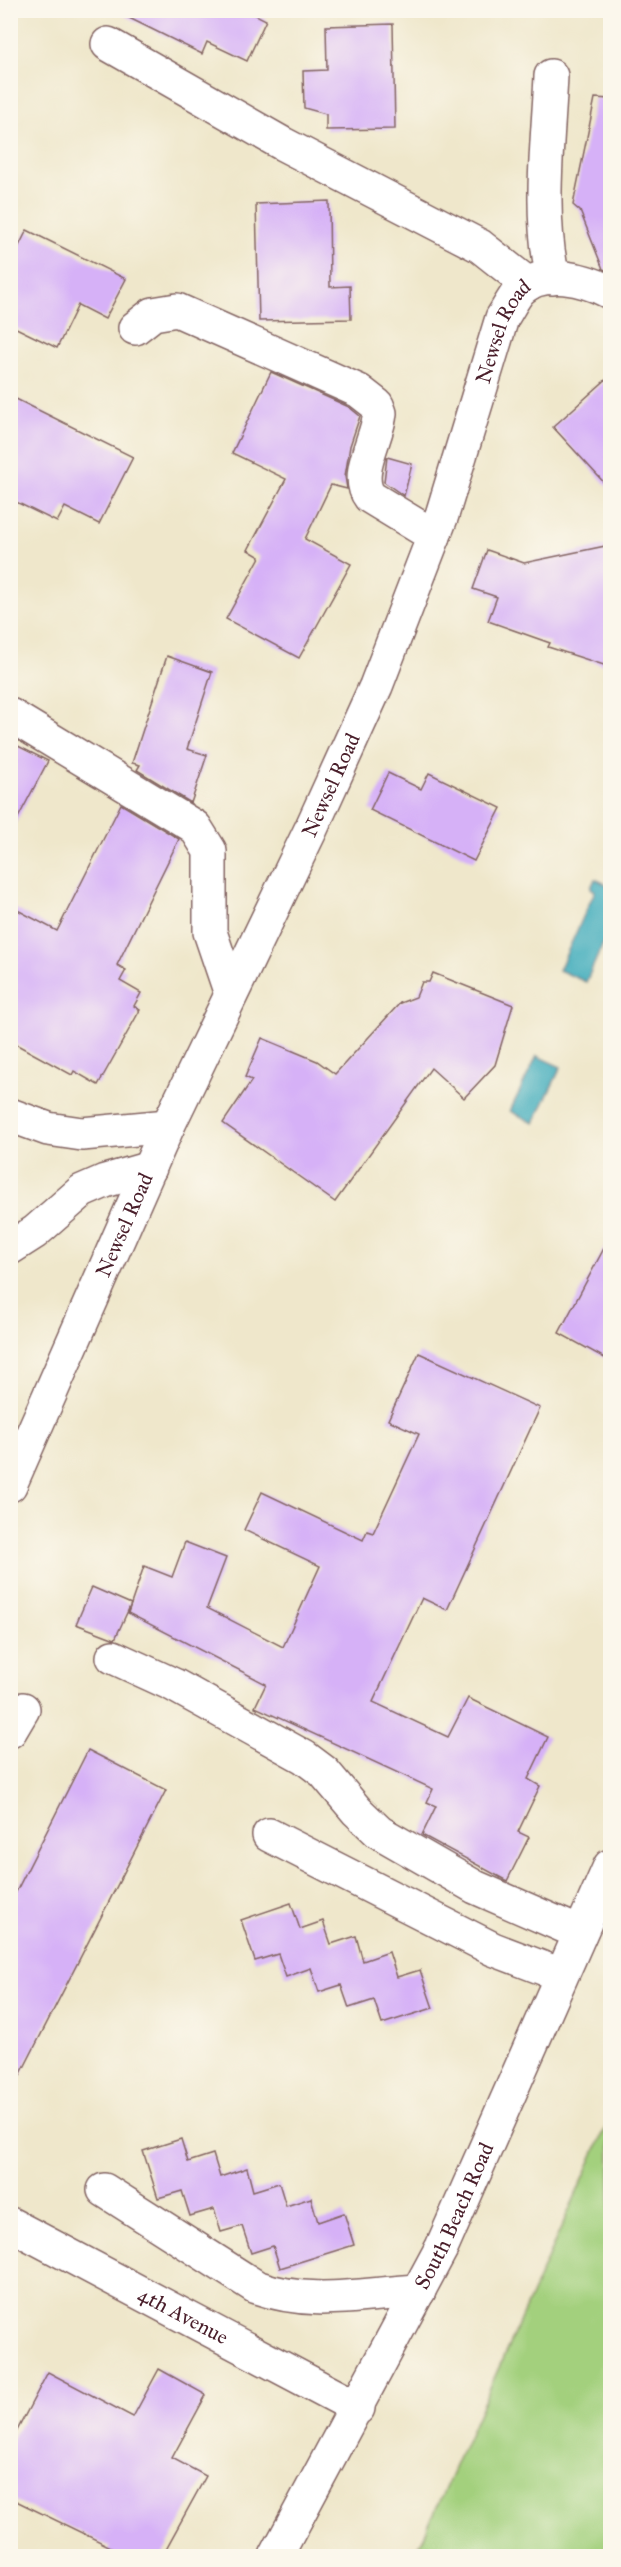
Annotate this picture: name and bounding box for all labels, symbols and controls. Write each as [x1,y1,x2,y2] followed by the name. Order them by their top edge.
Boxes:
[470,273,536,387] street label: Newsel Road
[296,729,366,841] street label: Newsel Road
[90,1168,159,1281] street label: Newsel Road
[409,2138,500,2294] street label: South Beach Road
[134,2281,233,2350] street label: 4th Avenue

